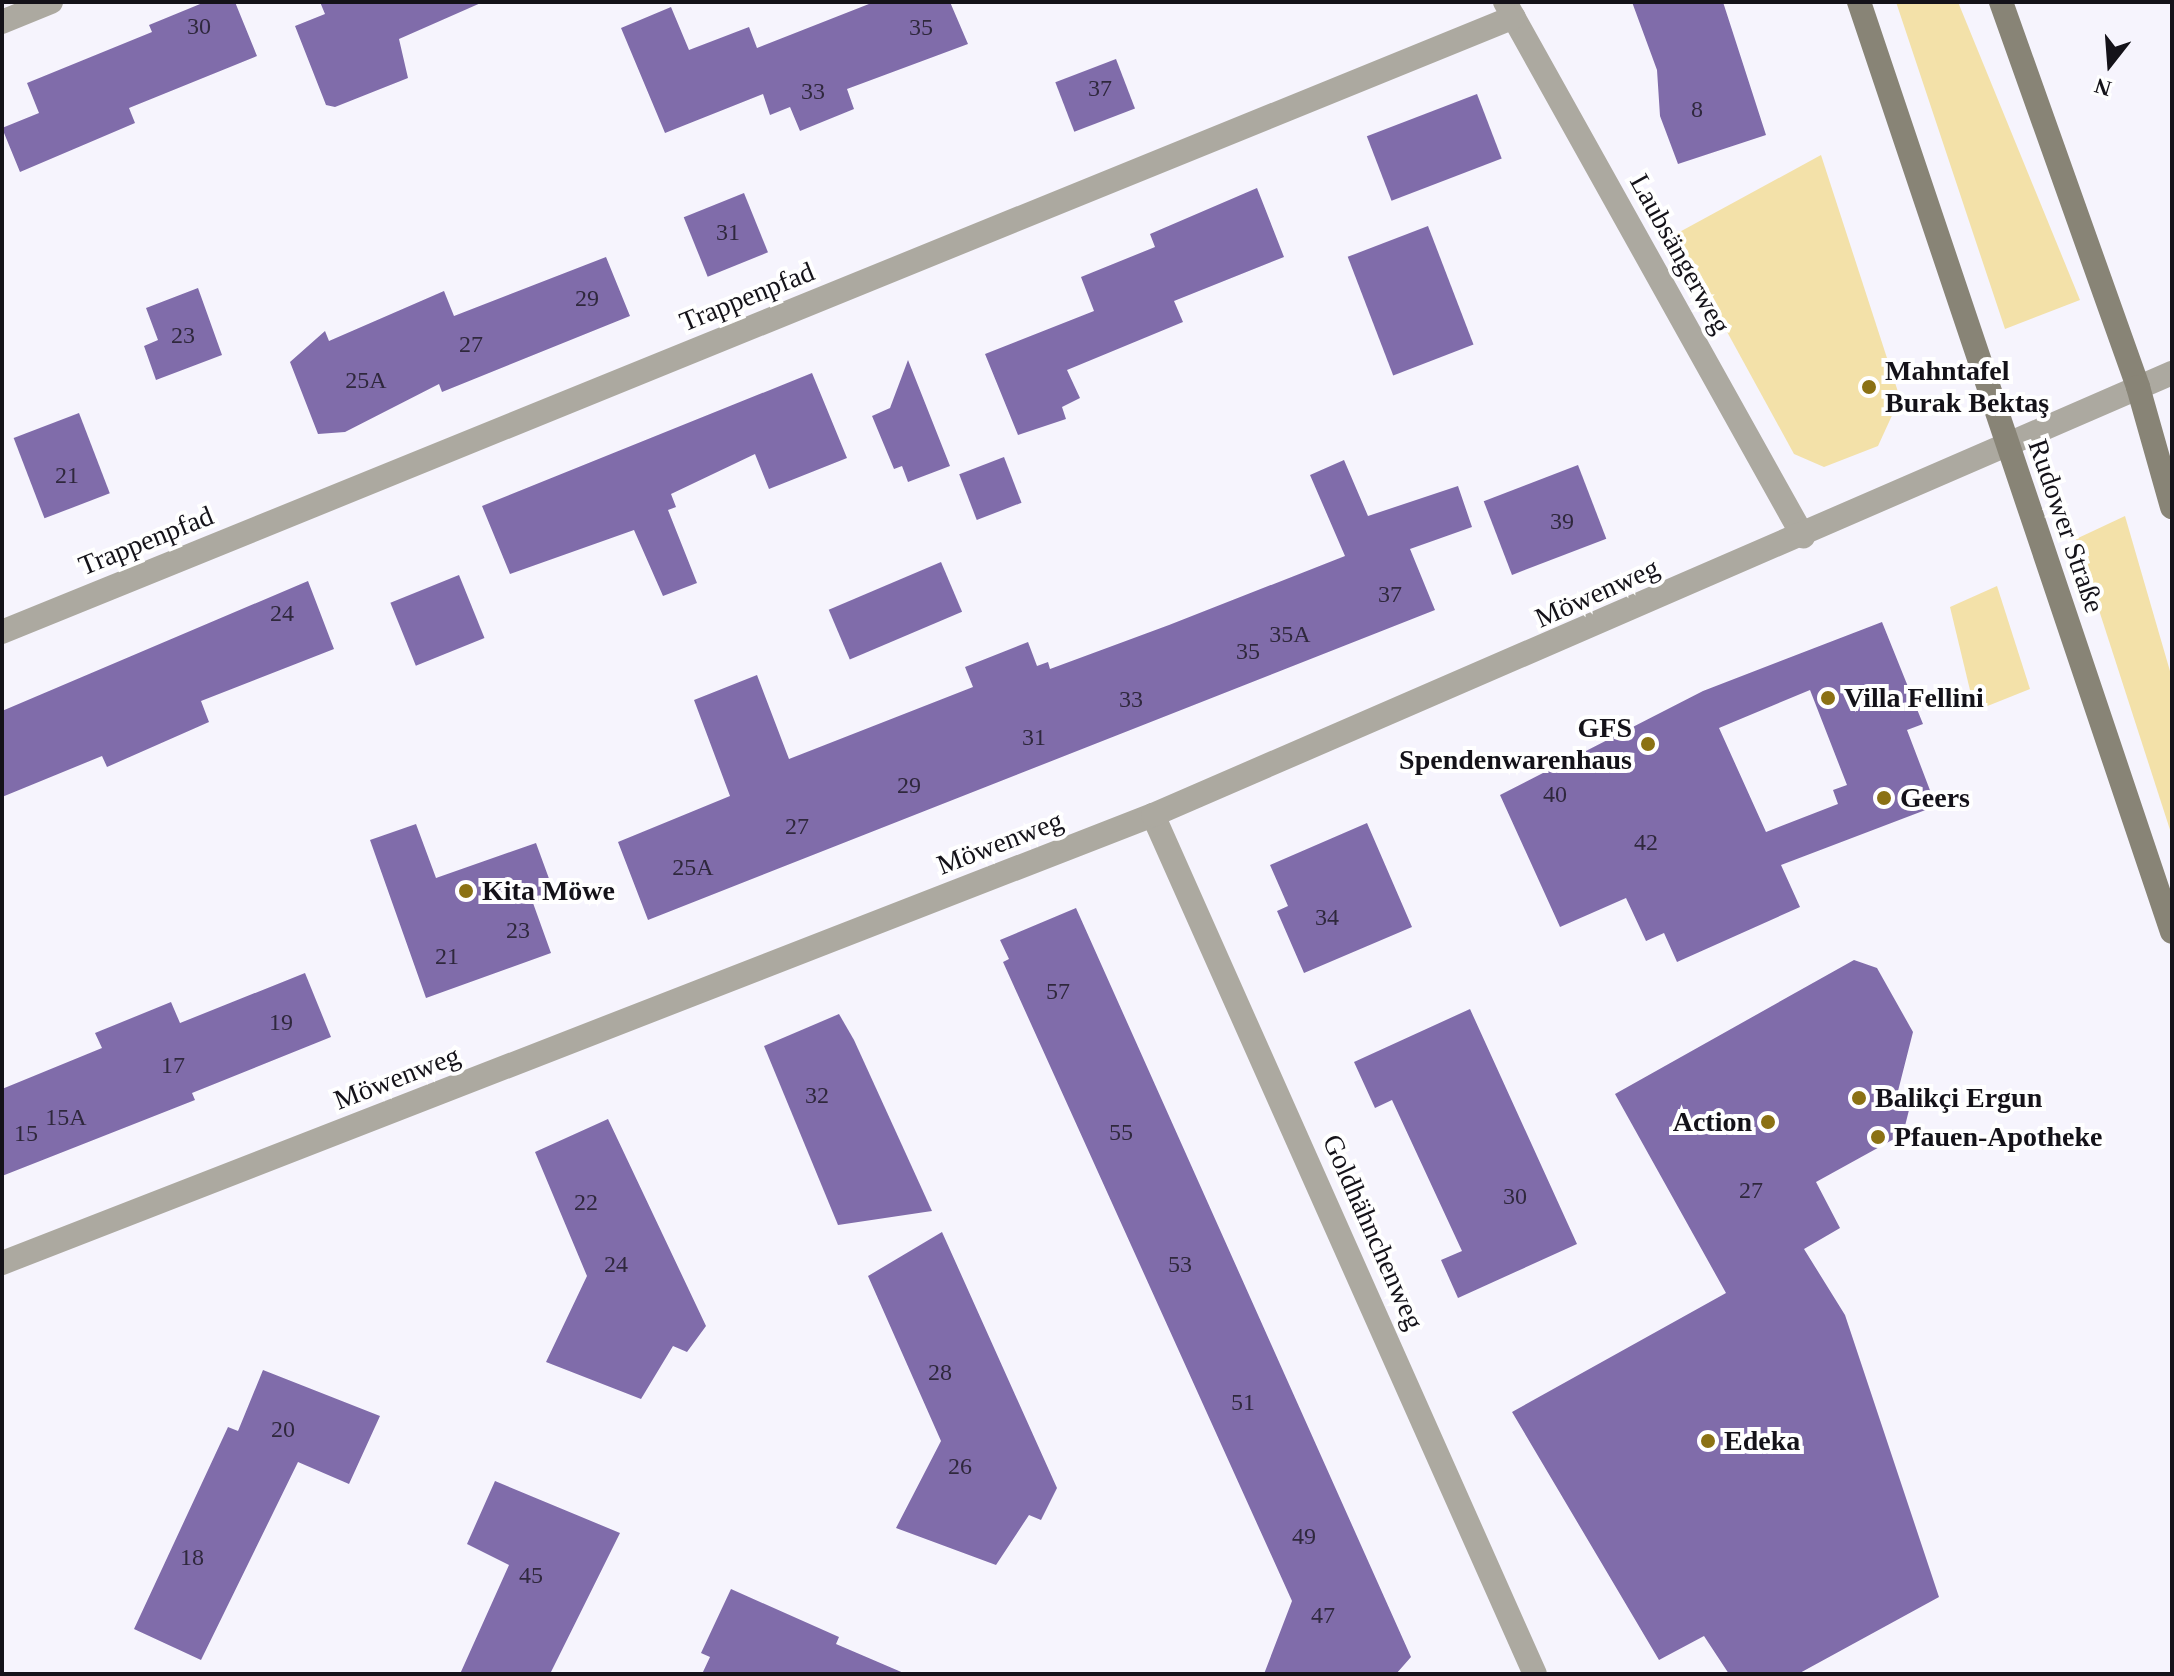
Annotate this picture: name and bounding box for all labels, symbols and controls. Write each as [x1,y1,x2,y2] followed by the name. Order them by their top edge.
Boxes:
[187,13,211,41] house number: 30
[909,14,933,42] house number: 35
[2070,24,2150,104] north arrow
[2092,73,2114,102] text: N
[1088,75,1112,103] house number: 37
[801,78,825,106] house number: 33
[1691,96,1703,124] house number: 8
[1622,168,1738,340] street label: Laubsängerweg
[716,219,740,247] house number: 31
[675,255,819,339] street label: Trappenpfad
[575,285,599,313] house number: 29
[171,322,195,350] house number: 23
[459,331,483,359] house number: 27
[1885,354,2049,420] place label: Mahntafel Burak Bektaş
[345,367,387,395] house number: 25A
[1860,378,1878,396] marker: Mahntafel Burak Bektaş
[2021,435,2111,617] street label: Rudower Straße
[55,462,79,490] house number: 21
[74,499,218,583] street label: Trappenpfad
[1550,508,1574,536] house number: 39
[1530,551,1664,635] street label: Möwenweg
[1378,581,1402,609] house number: 37
[270,600,294,628] house number: 24
[1269,621,1311,649] house number: 35A
[1236,638,1260,666] house number: 35
[1844,681,1984,715] place label: Villa Fellini
[1119,686,1143,714] house number: 33
[1819,689,1837,707] marker: Villa Fellini
[1399,711,1632,777] place label: GFS Spendenwarenhaus
[1022,724,1046,752] house number: 31
[1639,735,1657,753] marker: GFS Spendenwarenhaus
[897,772,921,800] house number: 29
[1543,781,1567,809] house number: 40
[1900,781,1970,815] place label: Geers
[1875,789,1893,807] marker: Geers
[932,804,1068,882] street label: Möwenweg
[785,813,809,841] house number: 27
[1634,829,1658,857] house number: 42
[672,854,714,882] house number: 25A
[482,874,615,908] place label: Kita Möwe
[457,882,475,900] marker: Kita Möwe
[1315,904,1339,932] house number: 34
[506,917,530,945] house number: 23
[435,943,459,971] house number: 21
[1046,978,1070,1006] house number: 57
[269,1009,293,1037] house number: 19
[329,1039,465,1117] street label: Möwenweg
[161,1052,185,1080] house number: 17
[1875,1081,2042,1115] place label: Balikçi Ergun
[805,1082,829,1110] house number: 32
[1850,1089,1868,1107] marker: Balikçi Ergun
[45,1104,87,1132] house number: 15A
[1673,1105,1752,1139] place label: Action
[1759,1113,1777,1131] marker: Action
[1109,1119,1133,1147] house number: 55
[14,1120,38,1148] house number: 15
[1894,1120,2102,1154] place label: Pfauen-Apotheke
[1869,1128,1887,1146] marker: Pfauen-Apotheke
[1315,1129,1431,1335] street label: Goldhähnchenweg
[1739,1177,1763,1205] house number: 27
[1503,1183,1527,1211] house number: 30
[574,1189,598,1217] house number: 22
[604,1251,628,1279] house number: 24
[1168,1251,1192,1279] house number: 53
[928,1359,952,1387] house number: 28
[1231,1389,1255,1417] house number: 51
[271,1416,295,1444] house number: 20
[1724,1424,1800,1458] place label: Edeka
[1699,1432,1717,1450] marker: Edeka
[948,1453,972,1481] house number: 26
[1292,1523,1316,1551] house number: 49
[180,1544,204,1572] house number: 18
[519,1562,543,1590] house number: 45
[1311,1602,1335,1630] house number: 47

